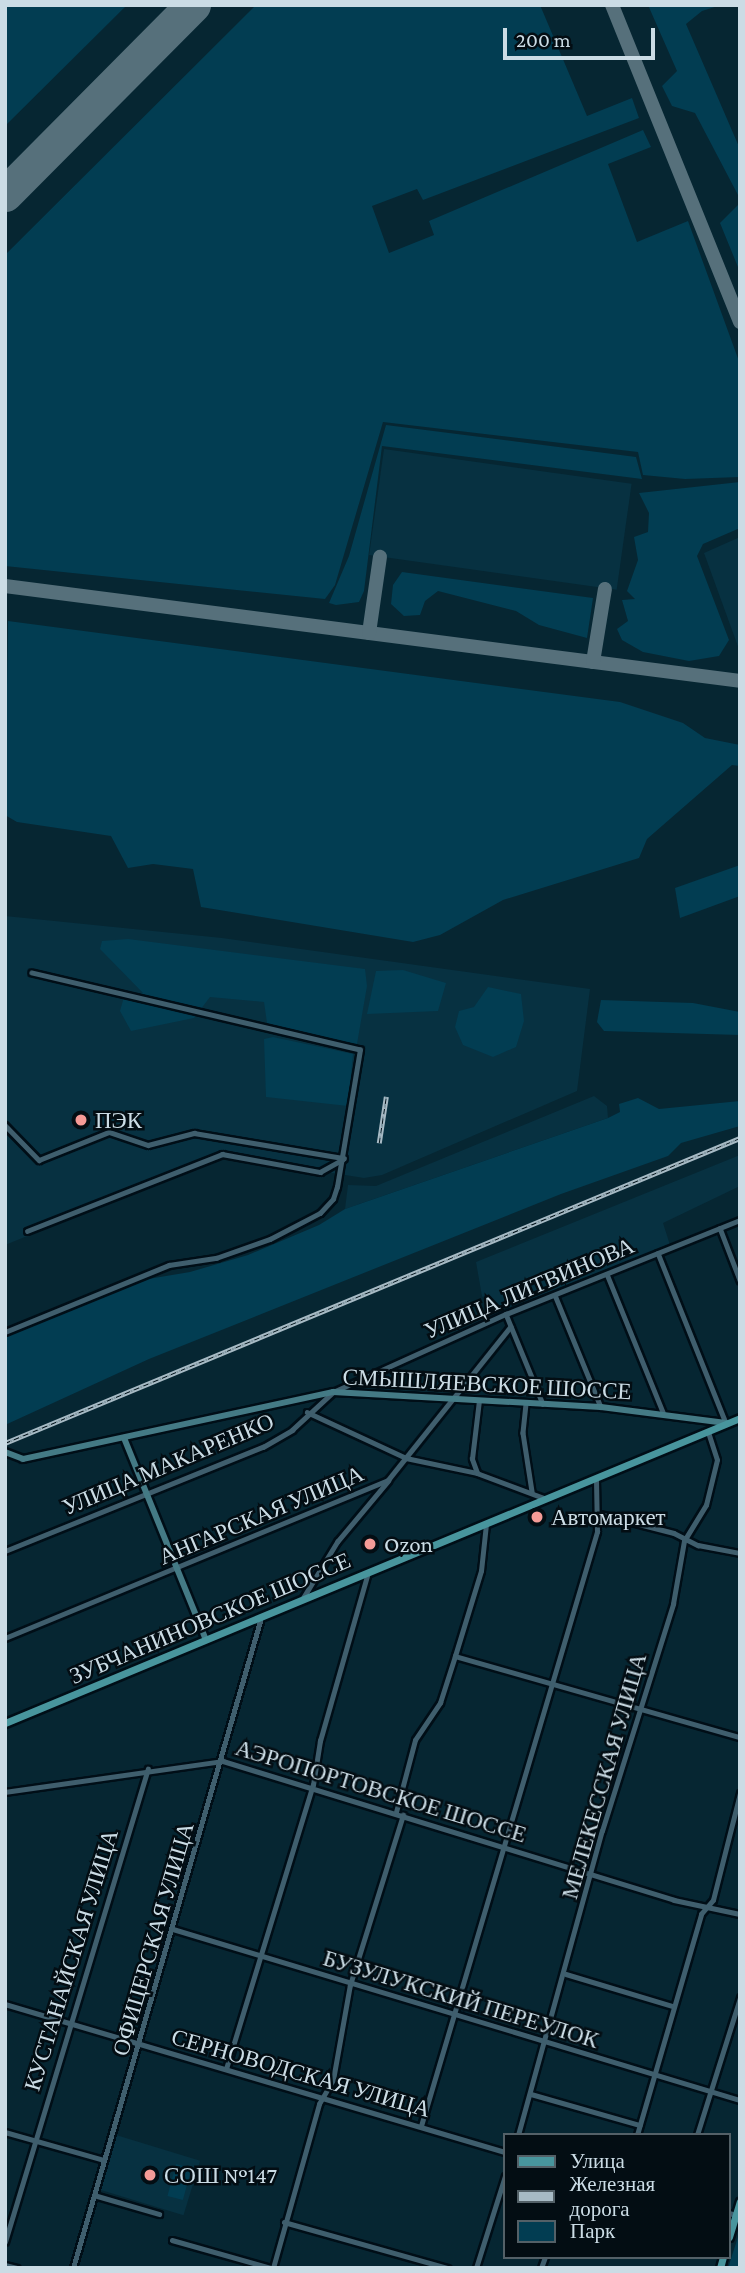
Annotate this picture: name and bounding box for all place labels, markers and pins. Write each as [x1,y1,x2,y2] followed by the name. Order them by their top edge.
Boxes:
[95,1106,142,1134] place label: ПЭК
[73,1112,89,1128] marker: ПЭК
[551,1503,666,1531] place label: Автомаркет
[529,1509,545,1525] marker: Автомаркет
[384,1530,433,1558] place label: Ozon
[362,1536,378,1552] marker: Ozon
[164,2161,277,2189] place label: СОШ №147
[142,2167,158,2183] marker: СОШ №147

